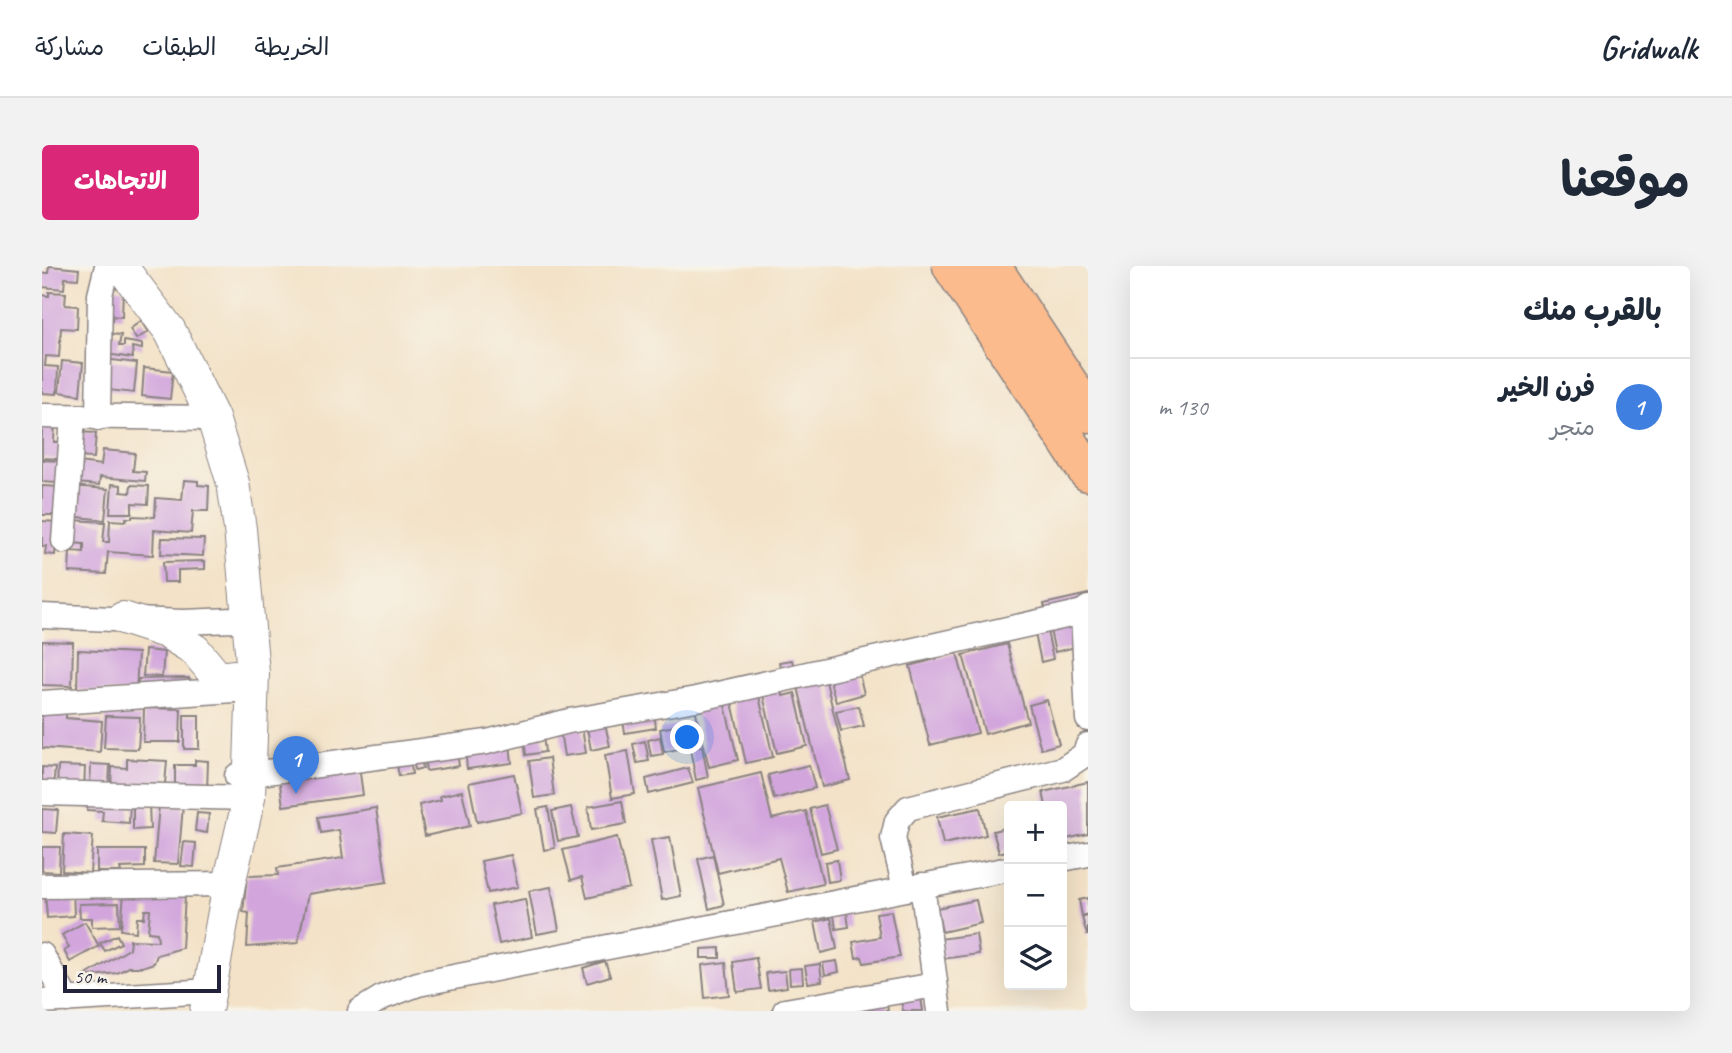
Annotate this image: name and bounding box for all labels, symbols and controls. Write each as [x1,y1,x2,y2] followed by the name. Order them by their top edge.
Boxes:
[1600,27,1697,69] text: Gridwalk
[35,32,104,62] text: مشاركة
[142,32,217,62] text: الطبقات
[255,32,329,62] text: الخريطة
[42,145,199,220] button: الاتجاهات
[1560,149,1690,211] text: موقعنا
[1523,291,1662,329] text: بالقرب منك
[1499,371,1595,404] text: فرن الخير
[1158,393,1208,422] text: 130 m
[1634,393,1644,422] text: 1
[1550,413,1595,442] text: متجر
[670,720,704,754] your location
[273,736,319,794] pin: 1
[1004,801,1067,990] map controls
[1004,801,1067,864] button: +
[1004,864,1067,927] button: −
[1004,927,1067,990] button: layers
[63,962,220,994] scale bar
[74,965,106,989] text: 50 m

